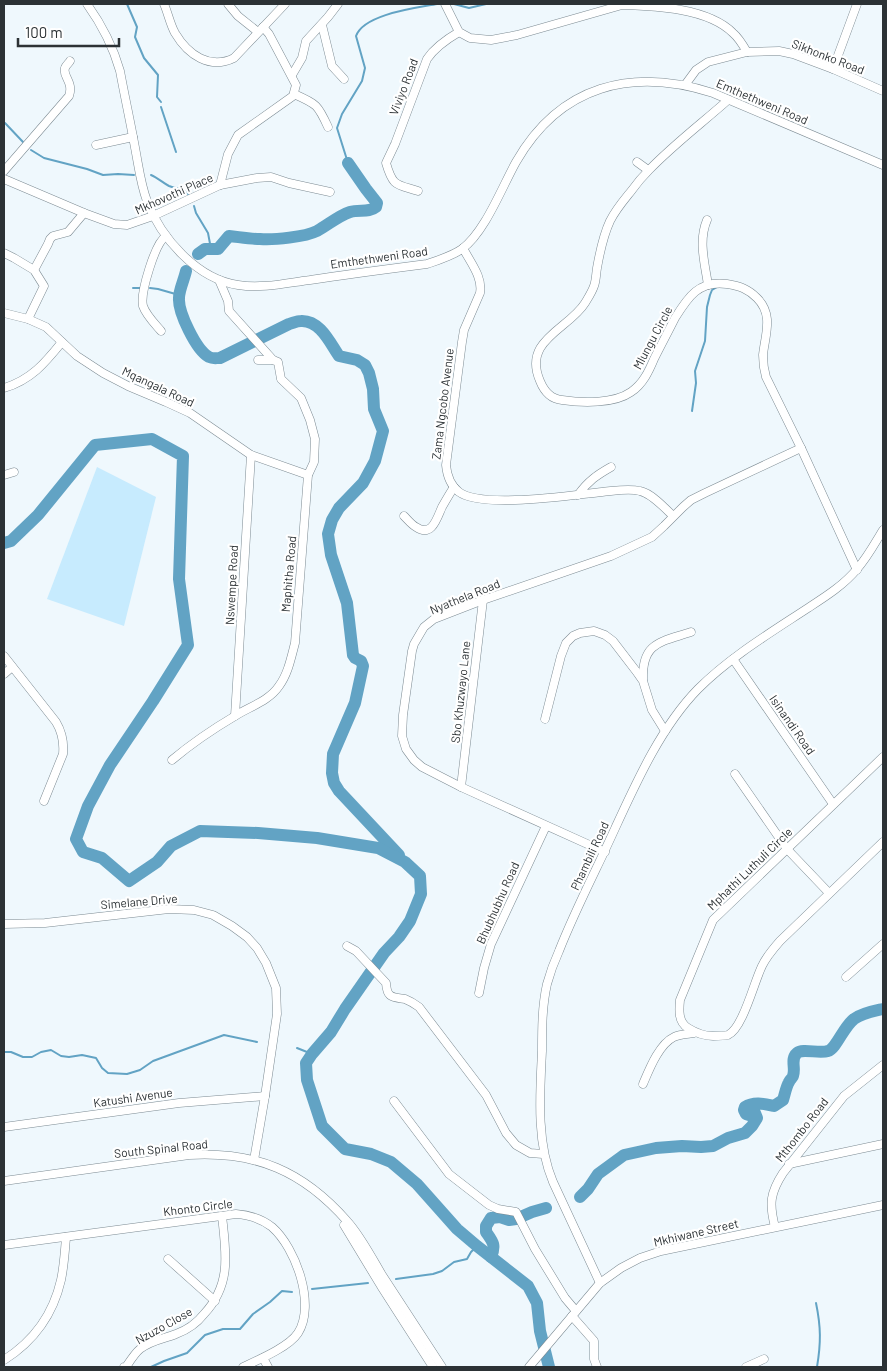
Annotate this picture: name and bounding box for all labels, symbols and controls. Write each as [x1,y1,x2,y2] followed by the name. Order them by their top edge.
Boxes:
[18,15,119,47] scale bar
[25,23,63,41] text: 100 m
[790,36,867,76] street label: Sikhonko Road
[386,56,420,117] street label: Viviyo Road
[714,75,810,127] street label: Emthethweni Road
[132,170,215,217] street label: Mkhovothi Place
[329,243,428,271] street label: Emthethweni Road
[630,304,675,372] street label: Mlungu Circle
[428,347,456,460] street label: Zama Ngcobo Avenue
[120,363,197,409] street label: Mqangala Road
[278,535,298,613] street label: Maphitha Road
[222,545,240,625] street label: Nswempe Road
[427,576,502,617] street label: Nyathela Road
[448,640,472,744] street label: Sbo Khuzwayo Lane
[767,692,818,757] street label: Isinandi Road
[567,819,611,892] street label: Phambili Road
[704,824,795,913] street label: Mphathi Luthuli Circle
[473,859,521,946] street label: Bhubhubhu Road
[100,891,178,911] street label: Simelane Drive
[92,1085,173,1110] street label: Katushi Avenue
[772,1094,831,1164] street label: Mthombo Road
[113,1136,208,1160] street label: South Spinal Road
[162,1196,233,1218] street label: Khonto Circle
[652,1215,740,1249] street label: Mkhiwane Street
[133,1304,194,1347] street label: Nzuzo Close

